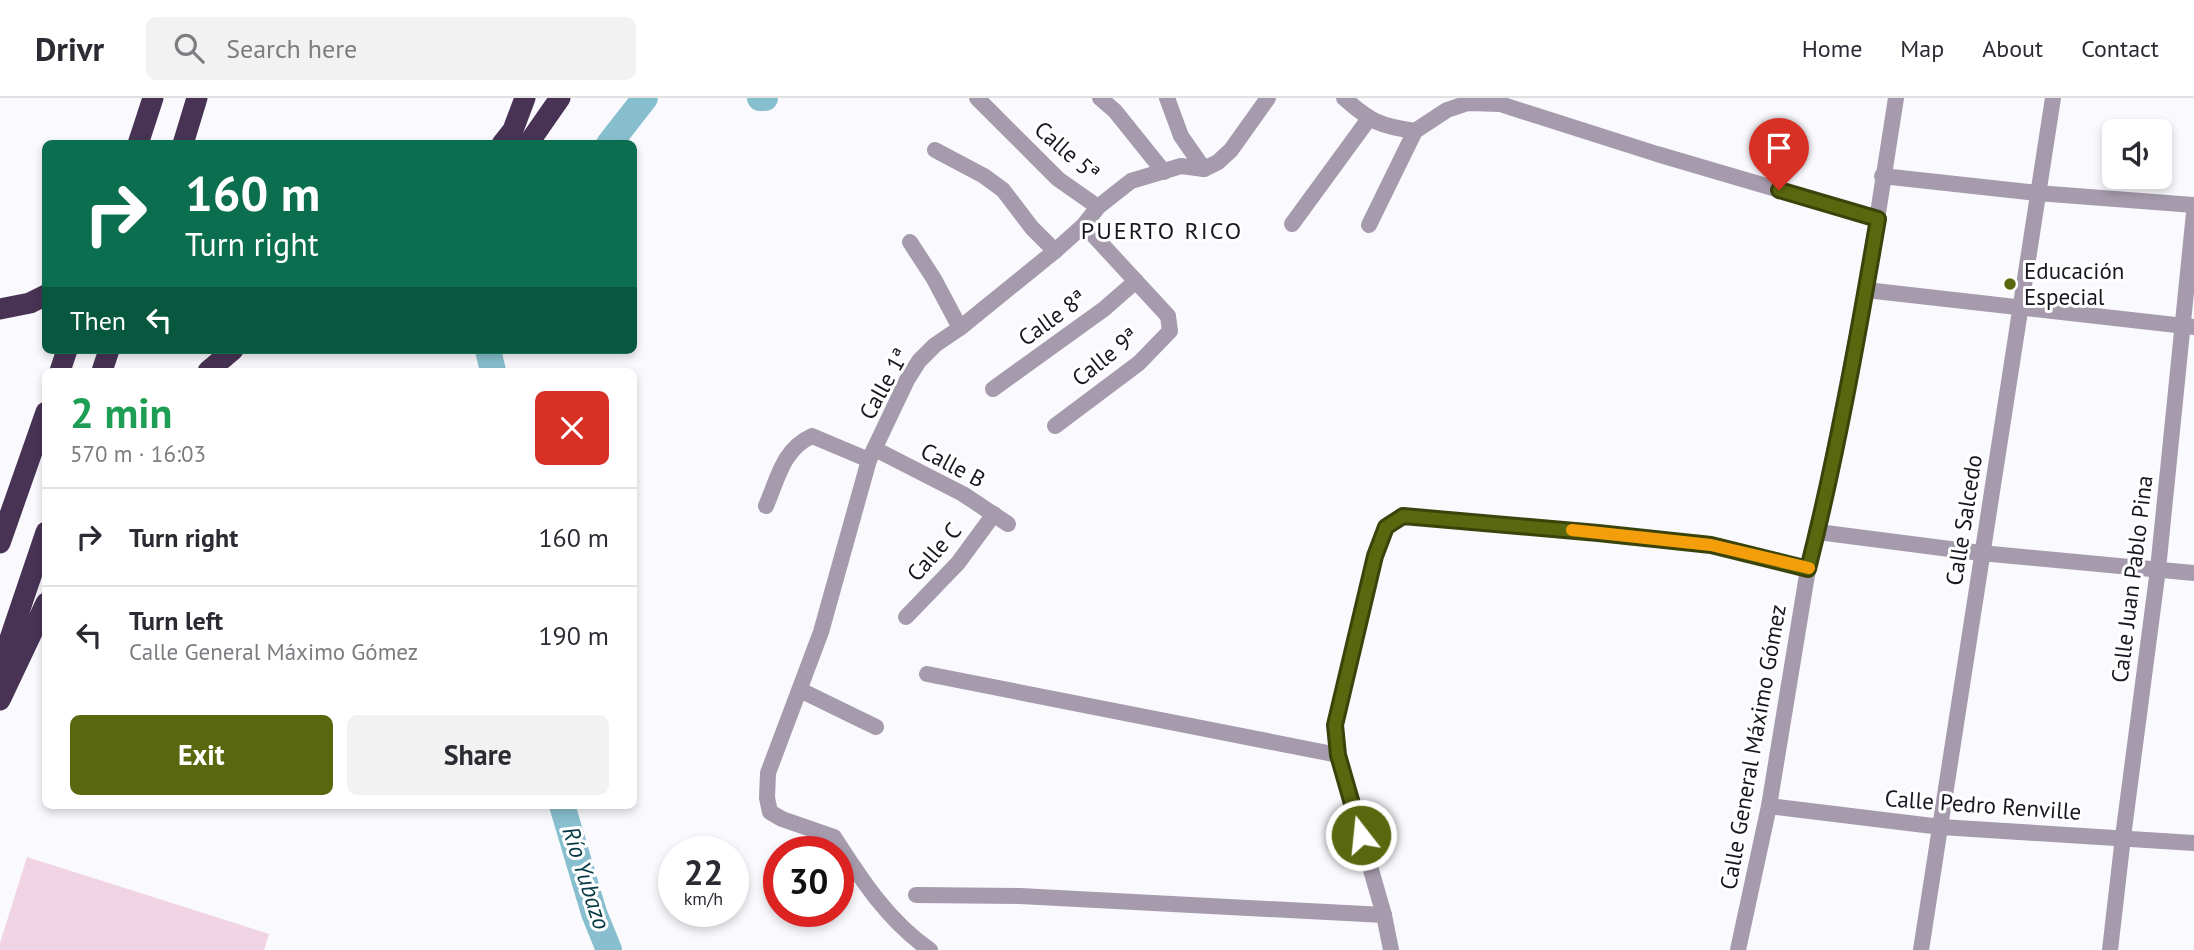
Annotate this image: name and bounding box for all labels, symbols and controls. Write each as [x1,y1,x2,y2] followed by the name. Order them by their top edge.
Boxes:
[146,17,636,80] search box
[35,27,104,70] text: Drivr
[170,29,208,67] icon: search
[226,32,357,65] text: Search here
[1802,33,1862,64] text: Home
[1900,33,1944,64] text: Map
[1982,33,2043,64] text: About
[2081,33,2159,64] text: Contact
[1029,114,1106,187] street label: Calle 5ª
[1749,118,1809,190] pin
[2102,119,2172,189] map controls
[2102,119,2172,189] button: sound
[1760,129,1798,167] icon: arrive
[185,161,320,225] text: 160 m
[70,168,161,259] icon: right
[1081,215,1243,246] district label: PUERTO RICO
[185,223,319,265] text: Turn right
[2024,256,2124,311] place label: Educación Especial
[2002,276,2018,292] marker: Educación Especial
[1012,283,1091,352] street label: Calle 8ª
[140,301,178,339] icon: left
[70,304,126,337] text: Then
[1066,321,1144,392] street label: Calle 9ª
[852,343,915,424] street label: Calle 1ª
[70,385,172,440] text: 2 min
[535,391,609,465] button: close
[916,436,990,494] street label: Calle B
[70,439,206,468] text: 570 m · 16:03
[1939,452,1988,587] street label: Calle Salcedo
[2104,474,2159,684] street label: Calle Juan Pablo Pina
[900,516,967,587] street label: Calle C
[70,518,108,556] icon: right
[129,521,238,554] text: Turn right
[538,521,609,554] text: 160 m
[1713,602,1792,892] street label: Calle General Máximo Gómez
[129,604,223,637] text: Turn left
[70,616,108,654] icon: left
[538,619,609,652] text: 190 m
[129,637,418,666] text: Calle General Máximo Gómez
[70,715,333,795] button: Exit
[347,715,609,795] button: Share
[1884,783,2082,826] street label: Calle Pedro Renville
[1324,798,1398,872] position arrow
[555,822,618,933] water label: Río Yubazo
[763,836,854,927] speed limit sign: 30
[684,849,723,895] text: 22
[684,887,723,910] text: km/h

